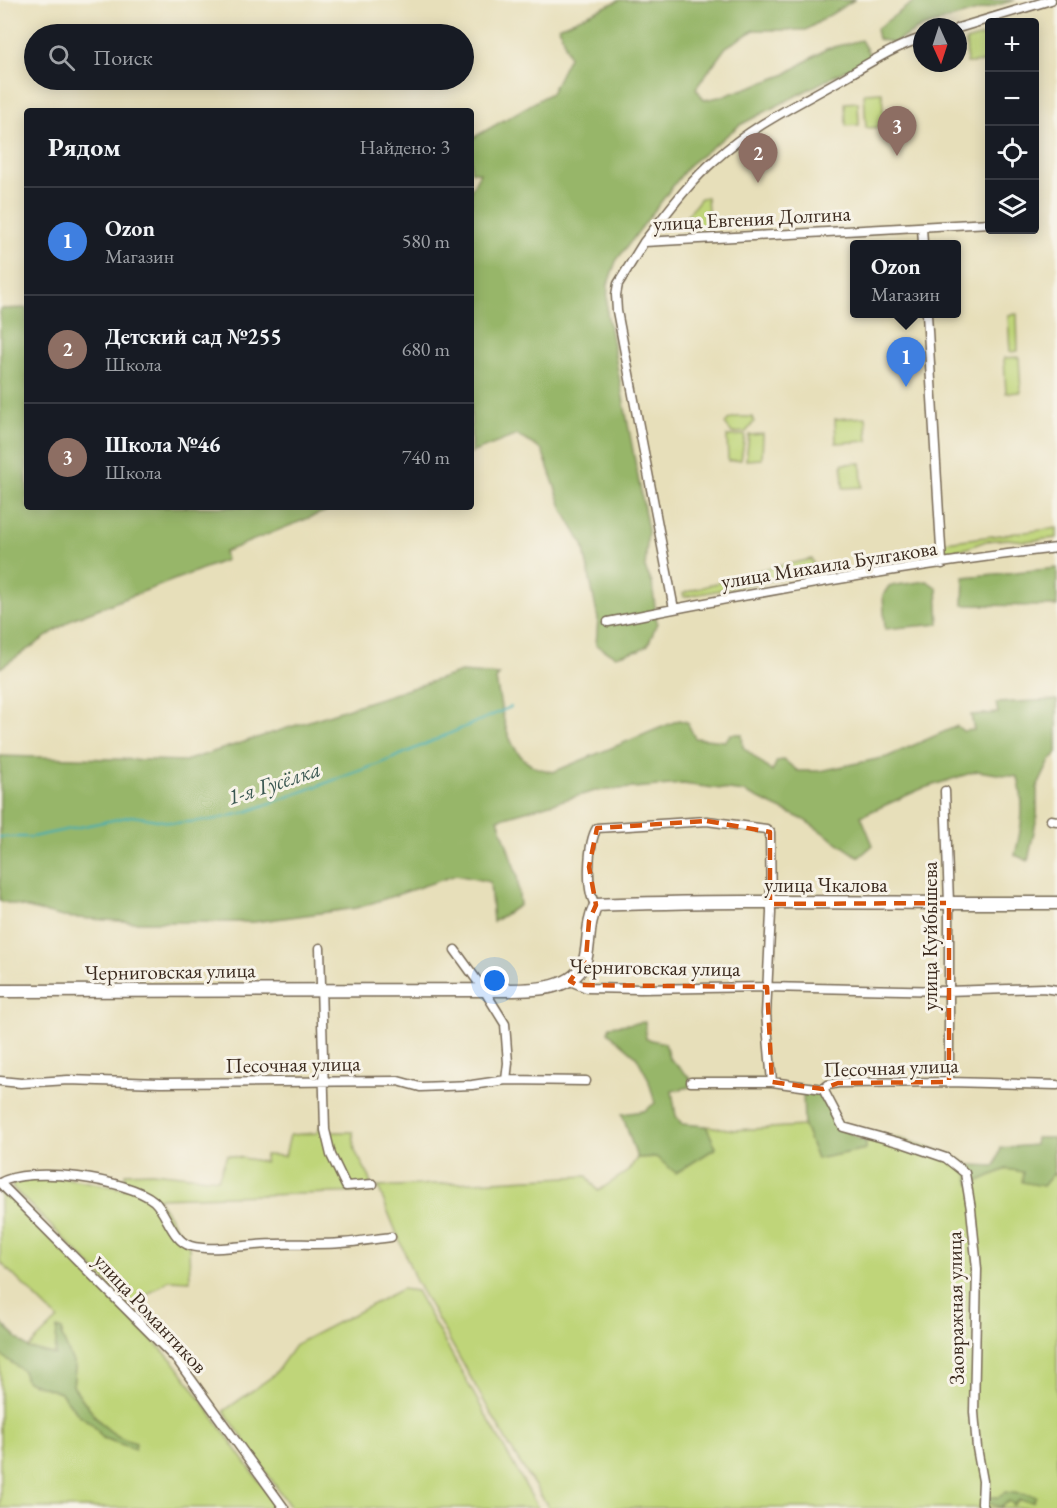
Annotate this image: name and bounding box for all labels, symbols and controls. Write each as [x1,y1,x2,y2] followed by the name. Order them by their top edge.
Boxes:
[913,18,967,72] north arrow
[985,18,1039,234] map controls
[985,18,1039,72] button: +
[24,24,474,90] search box
[45,41,78,74] icon: search
[93,43,153,72] text: Поиск
[985,72,1039,126] button: −
[878,106,916,156] pin: 3
[985,126,1039,180] button: locate
[48,130,121,164] text: Рядом
[359,134,450,160] text: Найдено: 3
[738,134,777,183] pin: 2
[985,180,1039,234] button: layers
[653,199,852,237] street label: улица Евгения Долгина
[105,214,155,243] text: Ozon
[62,228,73,254] text: 1
[402,228,450,254] text: 580 m
[850,240,961,318] popup
[105,243,174,269] text: Магазин
[871,252,921,281] text: Ozon
[871,281,940,307] text: Магазин
[105,322,282,351] text: Детский сад №255
[62,336,73,362] text: 2
[402,336,450,362] text: 680 m
[886,338,926,387] pin: 1
[105,351,162,377] text: Школа
[105,430,220,459] text: Школа №46
[62,444,73,470] text: 3
[402,444,450,470] text: 740 m
[105,459,162,485] text: Школа
[719,533,940,594] street label: улица Михаила Булгакова
[224,754,324,812] water label: 1-я Гусёлка
[916,861,943,1011] street label: улица Куйбышева
[764,871,888,898] street label: улица Чкалова
[569,952,741,982] street label: Черниговская улица
[84,956,256,986] street label: Черниговская улица
[480,966,509,995] your location
[225,1049,361,1079] street label: Песочная улица
[823,1051,960,1083] street label: Песочная улица
[940,1230,970,1385] street label: Заовражная улица
[88,1247,214,1379] street label: улица Романтиков

